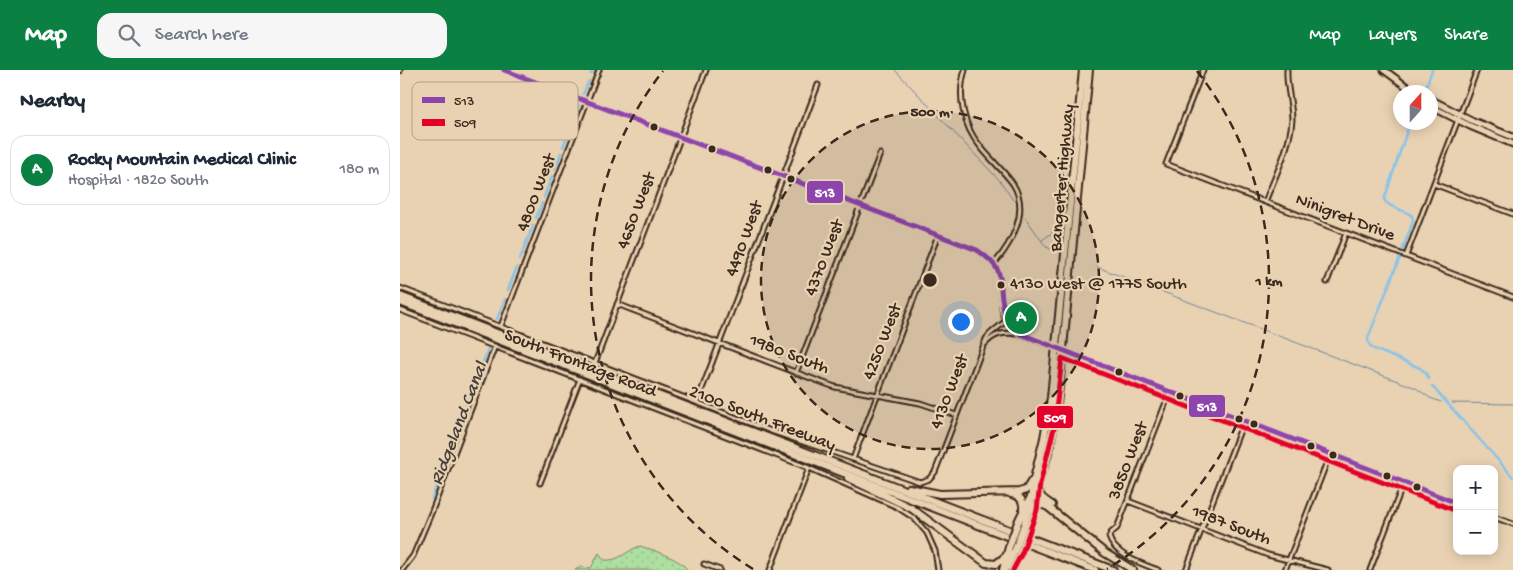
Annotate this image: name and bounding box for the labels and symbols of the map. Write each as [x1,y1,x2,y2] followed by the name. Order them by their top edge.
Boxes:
[412,82,578,140] legend
[1393,85,1438,130] north arrow
[454,94,474,111] text: 513
[1046,103,1080,254] street label: Bangerter Highway
[910,104,950,122] text: 500 m
[454,116,476,133] text: 509
[649,122,659,132] unlabelled marker
[707,144,717,154] unlabelled marker
[513,150,562,235] street label: 4800 West
[763,165,773,175] unlabelled marker
[613,168,662,252] street label: 4650 West
[786,174,796,184] unlabelled marker
[806,180,844,204] line badge: 513
[815,186,835,203] text: 513
[1292,189,1398,247] street label: Ninigret Drive
[722,197,769,280] street label: 4490 West
[801,215,850,299] street label: 4370 West
[921,271,939,289] centre of rings
[1255,273,1283,291] text: 1 km
[1010,275,1187,295] place label: 4130 West @ 1775 South
[996,280,1006,290] marker: 4130 West @ 1775 South
[859,299,908,383] street label: 4250 West
[1005,299,1037,337] pin: A
[948,309,974,335] your location
[501,325,660,403] street label: South Frontage Road
[745,330,832,380] street label: 1980 South
[926,350,974,432] street label: 4130 West
[426,358,495,489] water label: Ridgeland Canal
[1114,367,1124,377] unlabelled marker
[686,381,838,457] street label: 2100 South Freeway
[1175,391,1185,401] unlabelled marker
[1188,394,1226,418] line badge: 513
[1197,400,1217,417] text: 513
[1036,405,1074,429] line badge: 509
[1044,411,1066,428] text: 509
[1234,414,1244,424] unlabelled marker
[1104,418,1154,504] street label: 3850 West
[1249,419,1259,429] unlabelled marker
[1306,441,1316,451] unlabelled marker
[1328,450,1338,460] unlabelled marker
[1382,471,1392,481] unlabelled marker
[1412,482,1422,492] unlabelled marker
[1188,501,1274,551] street label: 1987 South

